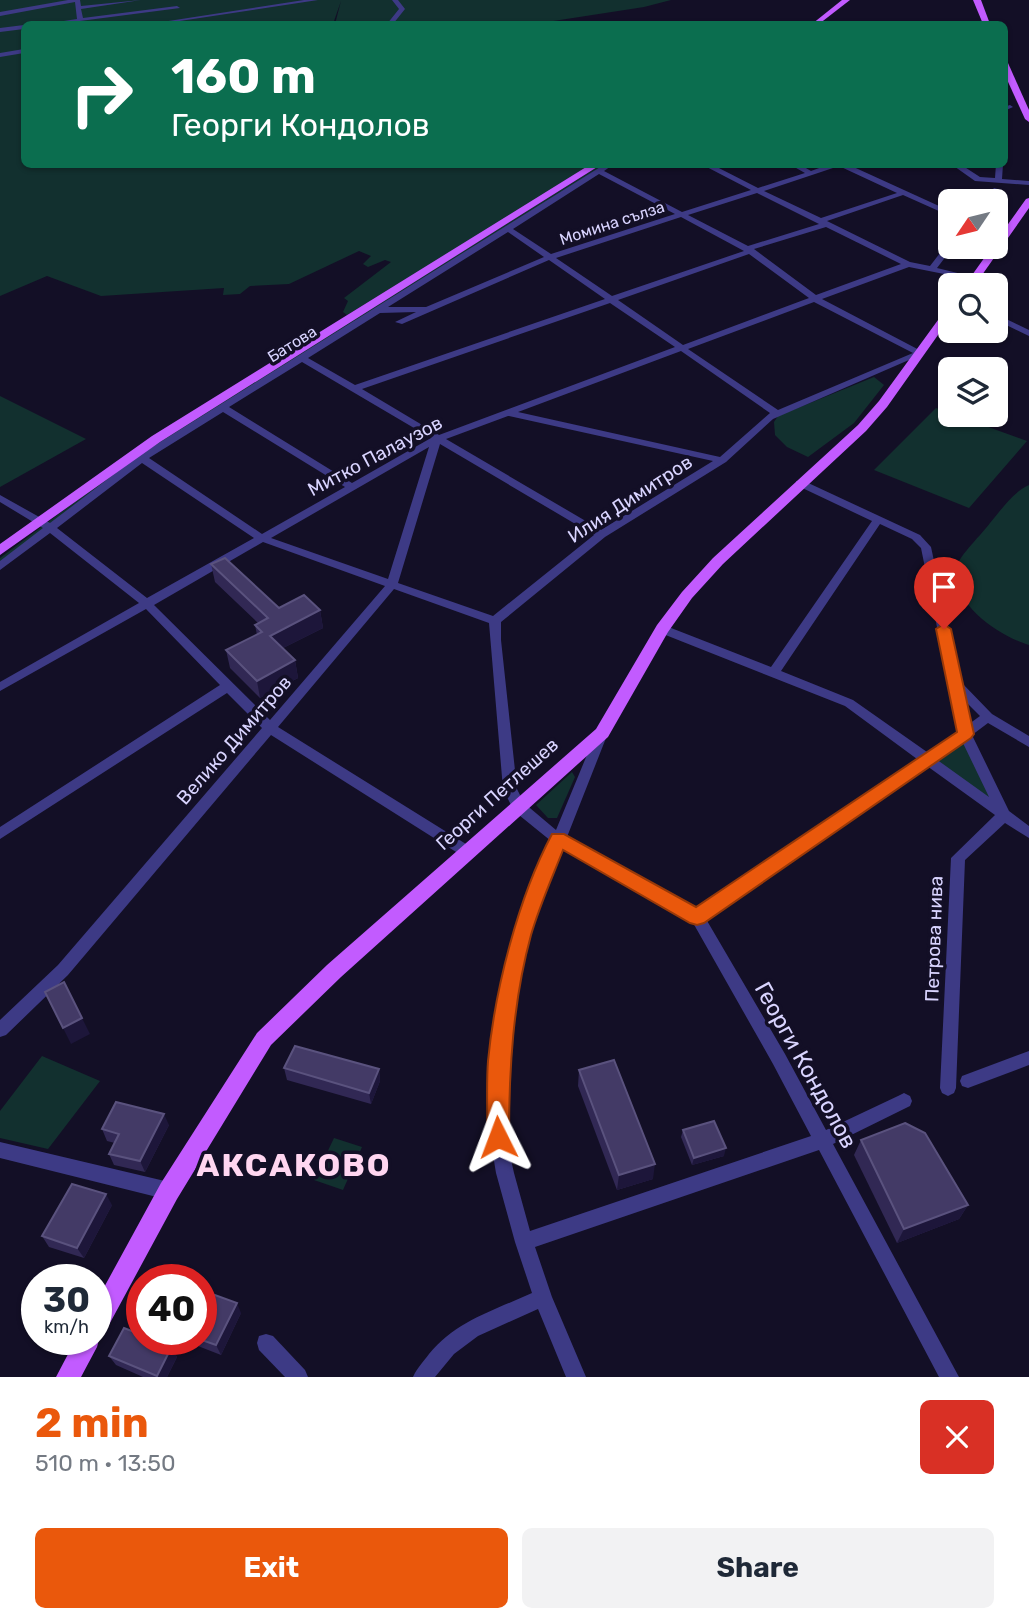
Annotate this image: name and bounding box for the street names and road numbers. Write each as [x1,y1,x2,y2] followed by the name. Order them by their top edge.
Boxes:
[557,197,667,249] street label: Момина сълза
[264,322,320,366] street label: Батова
[304,411,446,501] street label: Митко Палаузов
[563,450,697,548] street label: Илия Димитров
[172,671,296,809] street label: Велико Димитров
[431,733,563,855] street label: Георги Петлешев
[920,876,948,1002] street label: Петрова нива
[749,977,863,1153] street label: Георги Кондолов

